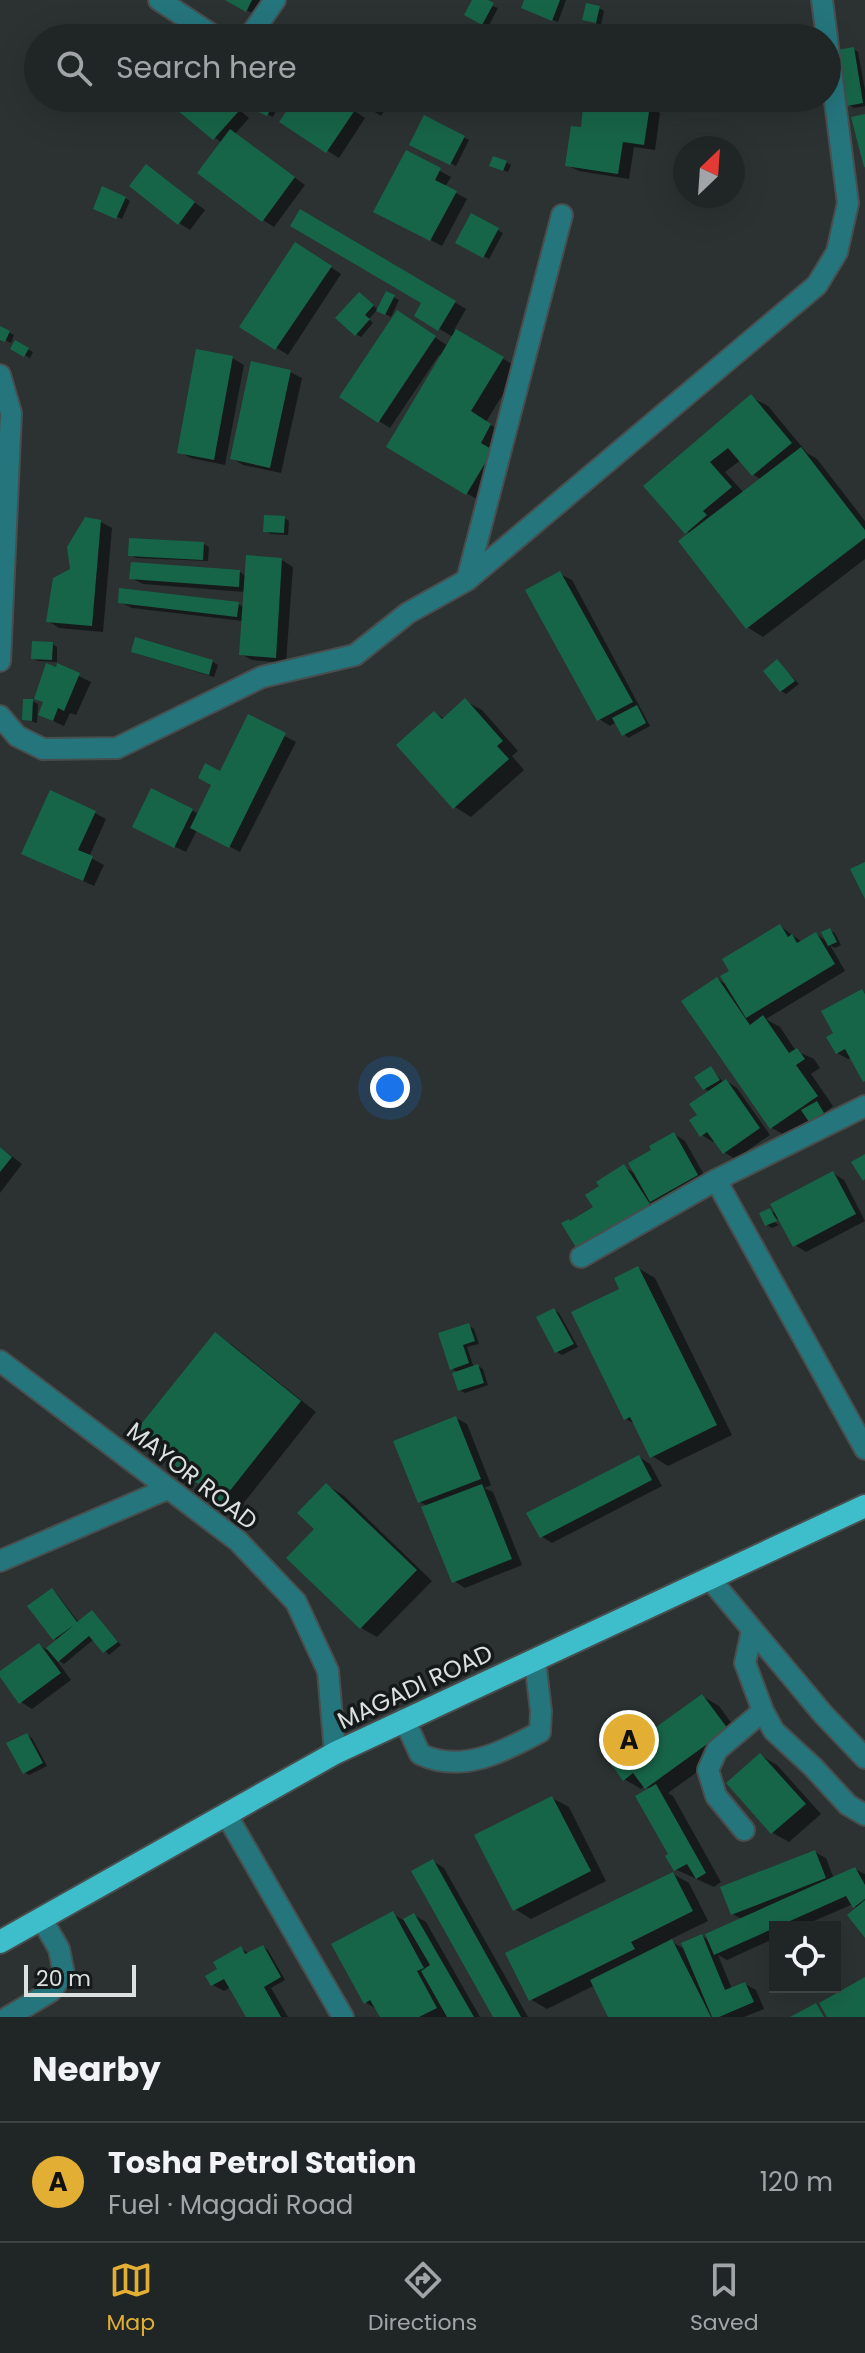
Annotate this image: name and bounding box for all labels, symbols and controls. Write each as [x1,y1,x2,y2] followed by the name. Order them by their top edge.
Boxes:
[24,24,841,112] search box
[52,46,96,90] icon: search
[116,46,297,89] text: Search here
[673,136,745,208] north arrow
[370,1068,410,1108] your location
[120,1414,264,1537] street label: MAYOR ROAD
[332,1636,498,1737] street label: MAGADI ROAD
[603,1710,655,1770] pin: A
[769,1921,841,1993] map controls
[769,1921,841,1993] button: locate
[24,1961,136,1997] scale bar
[36,1963,91,1994] text: 20 m
[32,2045,161,2093] text: Nearby
[108,2141,416,2184] text: Tosha Petrol Station
[48,2164,68,2200] text: A
[760,2164,833,2200] text: 120 m
[108,2187,353,2223] text: Fuel · Magadi Road
[106,2258,155,2339] tab: Map
[368,2258,477,2339] tab: Directions
[690,2258,759,2339] tab: Saved

